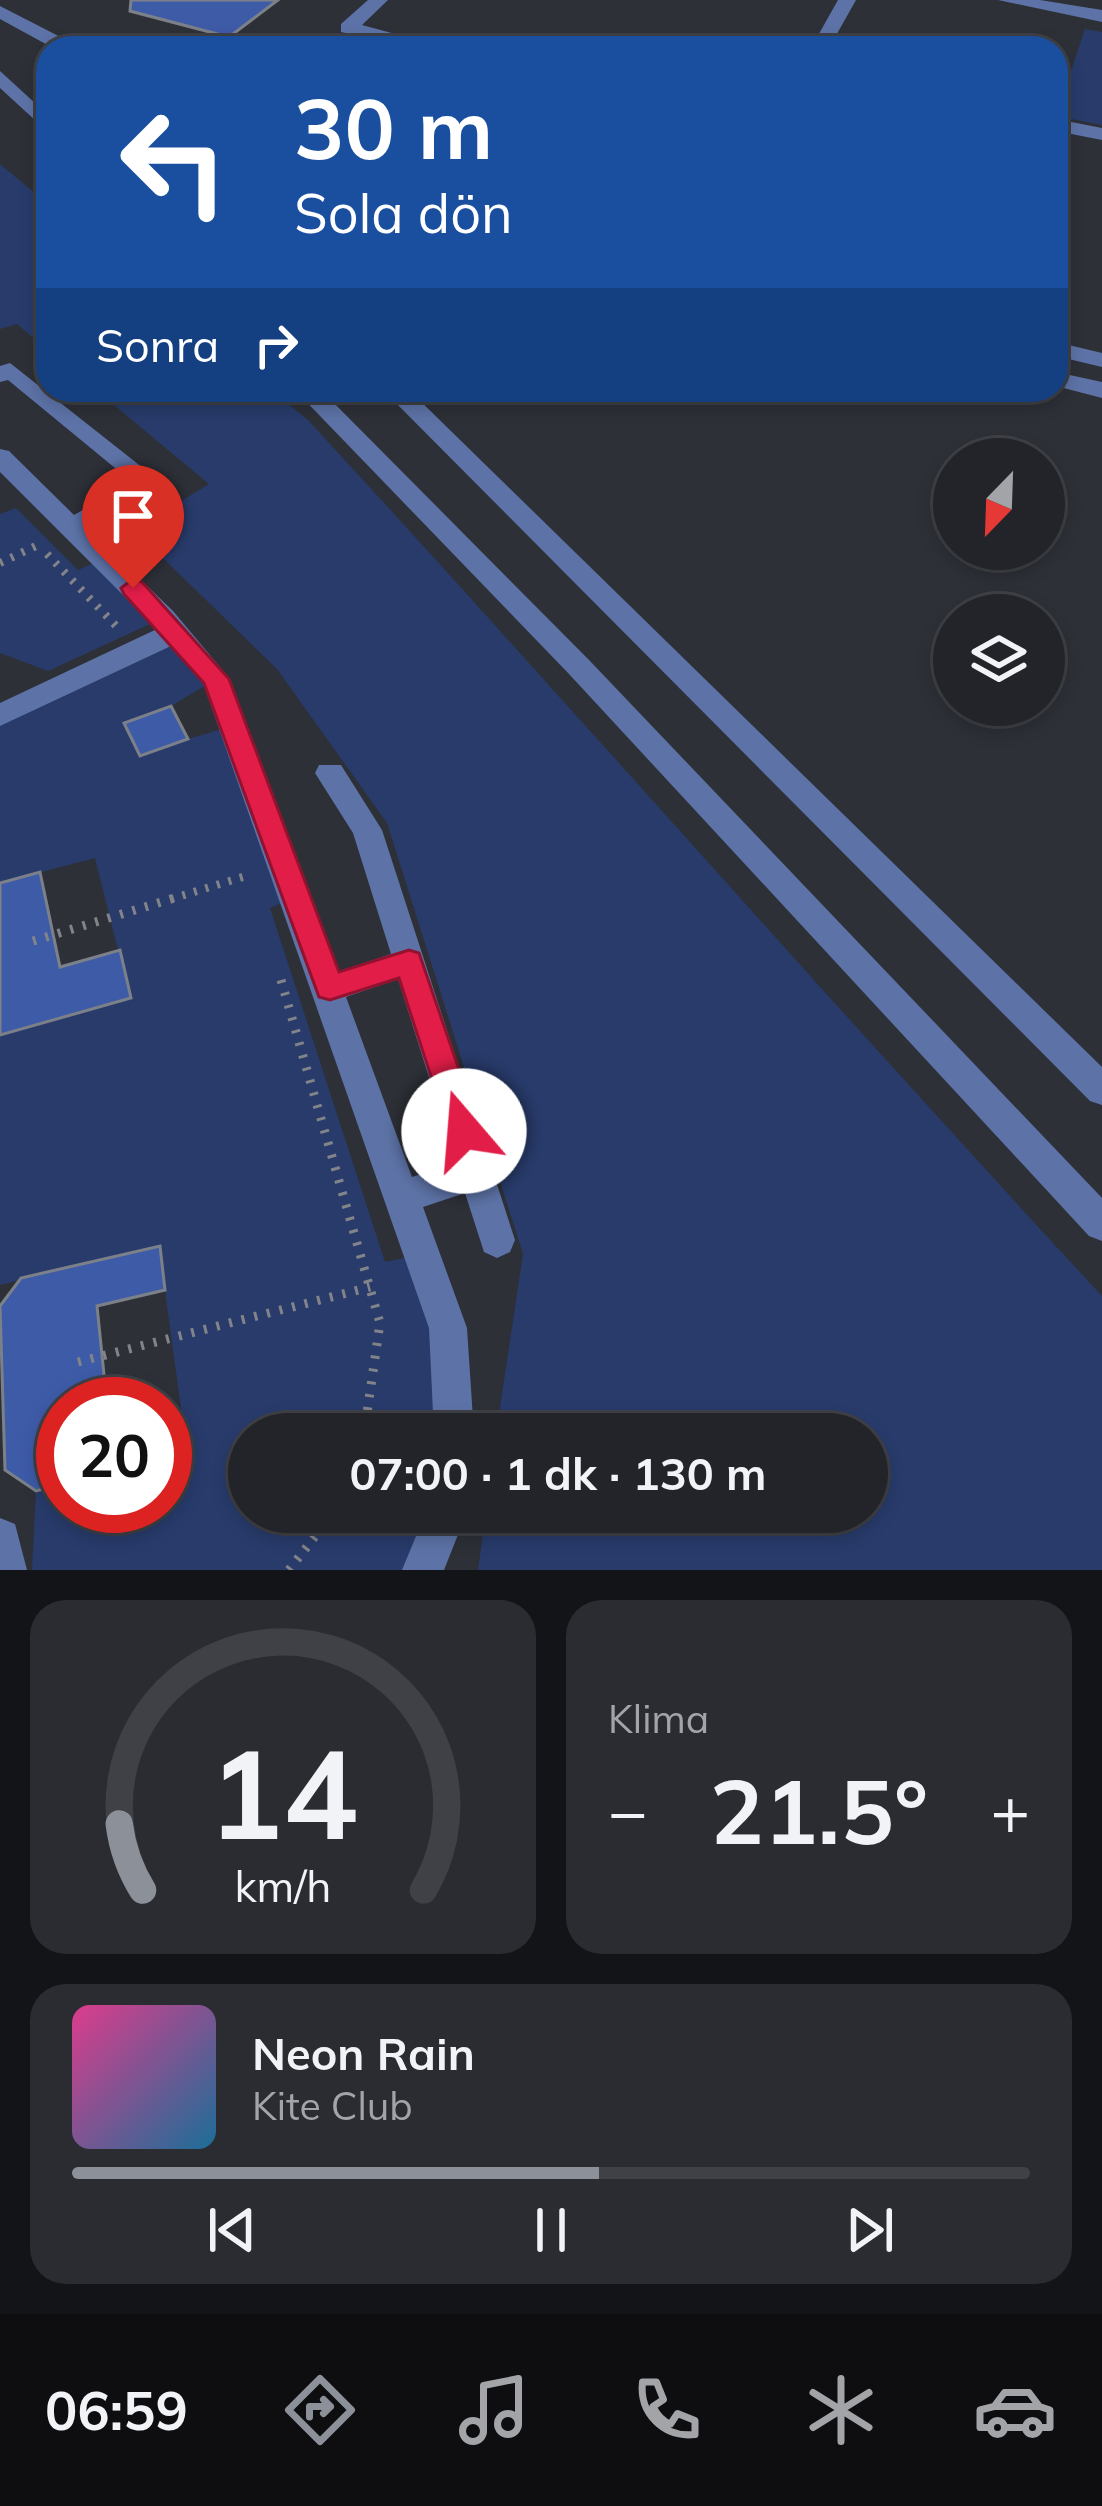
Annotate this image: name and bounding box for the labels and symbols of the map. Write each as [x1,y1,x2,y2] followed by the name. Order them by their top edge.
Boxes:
[933,438,1065,570] north arrow
[82,465,184,588] pin
[401,1068,527,1194] position arrow
[36,1377,192,1533] speed limit sign: 20

